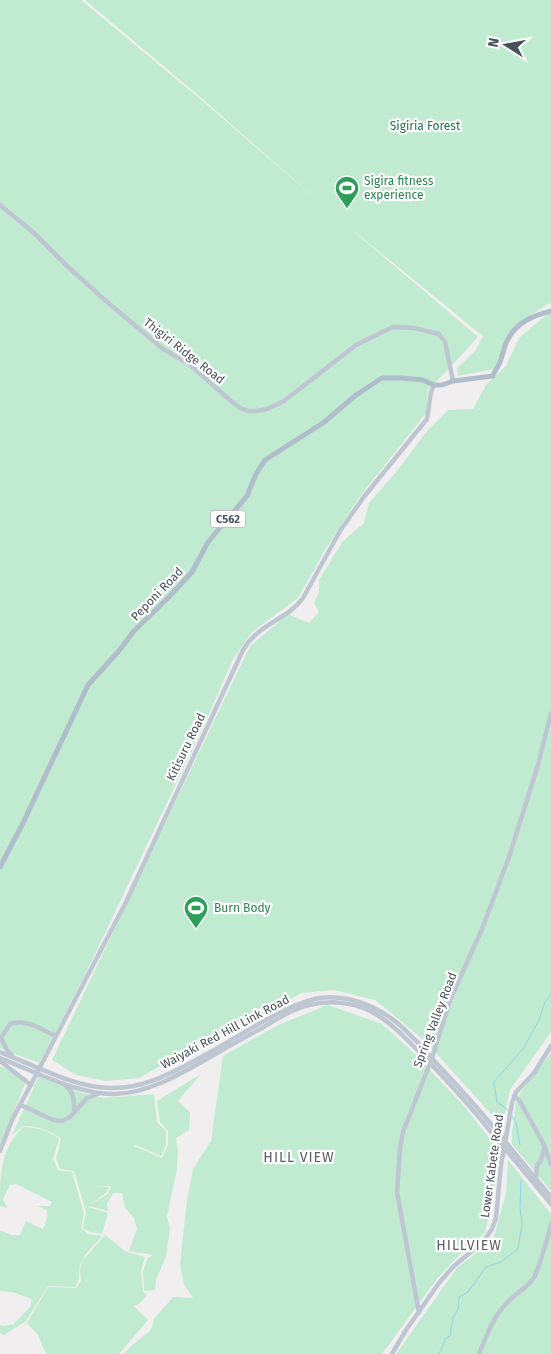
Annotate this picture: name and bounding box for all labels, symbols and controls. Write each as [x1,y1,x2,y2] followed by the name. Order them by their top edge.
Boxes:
[481,20,531,70] north arrow
[484,36,503,49] text: N
[390,119,461,133] park label: Sigiria Forest
[364,174,434,202] place label: Sigira fitness experience
[334,175,360,209] sports icon: Sigira fitness experience
[141,315,227,387] street label: Thigiri Ridge Road
[210,510,246,528] road number: C562
[128,564,186,624] street label: Peponi Road
[164,711,208,783] street label: Kitisuru Road
[183,895,209,929] sports icon: Burn Body
[214,901,271,915] place label: Burn Body
[410,970,460,1070] street label: Spring Valley Road
[158,992,292,1072] street label: Waiyaki Red Hill Link Road
[478,1113,506,1219] street label: Lower Kabete Road
[263,1149,335,1166] district label: HILL VIEW
[436,1237,502,1254] district label: HILLVIEW

